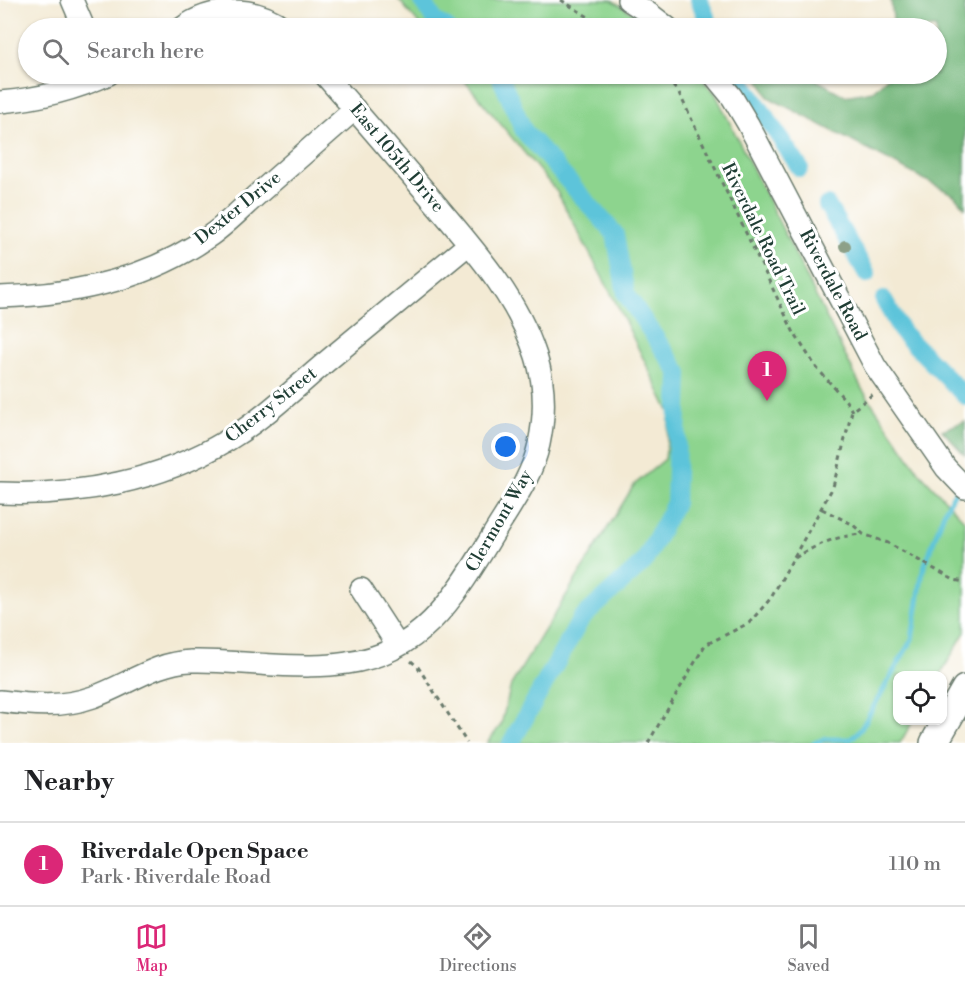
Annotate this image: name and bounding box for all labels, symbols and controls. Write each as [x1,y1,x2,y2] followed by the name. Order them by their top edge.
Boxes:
[18,18,947,84] search box
[39,35,72,68] icon: search
[87,38,204,65] text: Search here
[345,99,449,217] street label: East 105th Drive
[716,159,810,320] street label: Riverdale Road Trail
[190,166,286,250] street label: Dexter Drive
[794,225,872,345] street label: Riverdale Road
[748,352,786,401] pin: 1
[221,362,322,448] street label: Cherry Street
[491,432,520,461] your location
[460,465,538,576] street label: Clermont Way
[893,671,947,725] map controls
[893,671,947,725] button: locate
[24,766,114,798] text: Nearby
[81,838,309,865] text: Riverdale Open Space
[39,852,48,877] text: 1
[889,852,941,877] text: 110 m
[81,865,271,890] text: Park · Riverdale Road
[135,920,168,976] tab: Map
[439,920,517,976] tab: Directions
[787,920,830,976] tab: Saved

